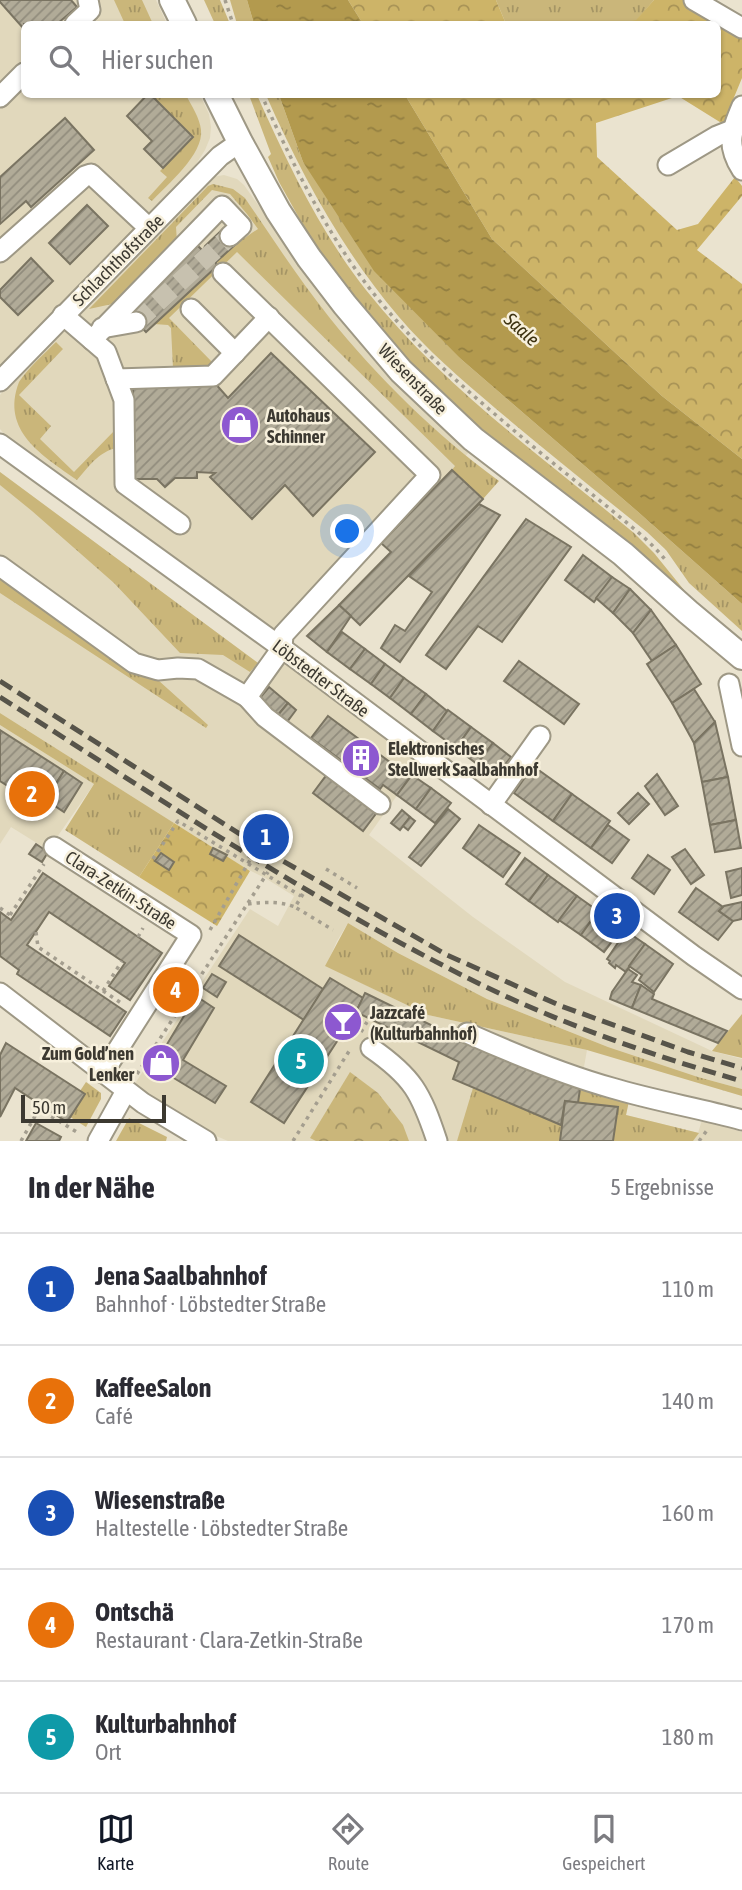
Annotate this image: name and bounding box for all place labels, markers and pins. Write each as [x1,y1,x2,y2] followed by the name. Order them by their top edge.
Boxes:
[219,404,261,446] shop icon: Autohaus Schinner
[266,405,331,447] place label: Autohaus Schinner
[340,737,382,779] building icon: Elektronisches Stellwerk Saalbahnhof
[388,738,539,780] place label: Elektronisches Stellwerk Saalbahnhof
[9,768,55,820] pin: 2
[243,811,289,863] pin: 1
[594,890,640,942] pin: 3
[153,964,199,1016] pin: 4
[322,1001,364,1043] bar icon: Jazzcafé (Kulturbahnhof)
[369,1002,477,1044] place label: Jazzcafé (Kulturbahnhof)
[278,1035,324,1087] pin: 5
[140,1042,182,1084] shop icon: Zum Gold’nen Lenker
[42,1043,135,1085] place label: Zum Gold’nen Lenker

